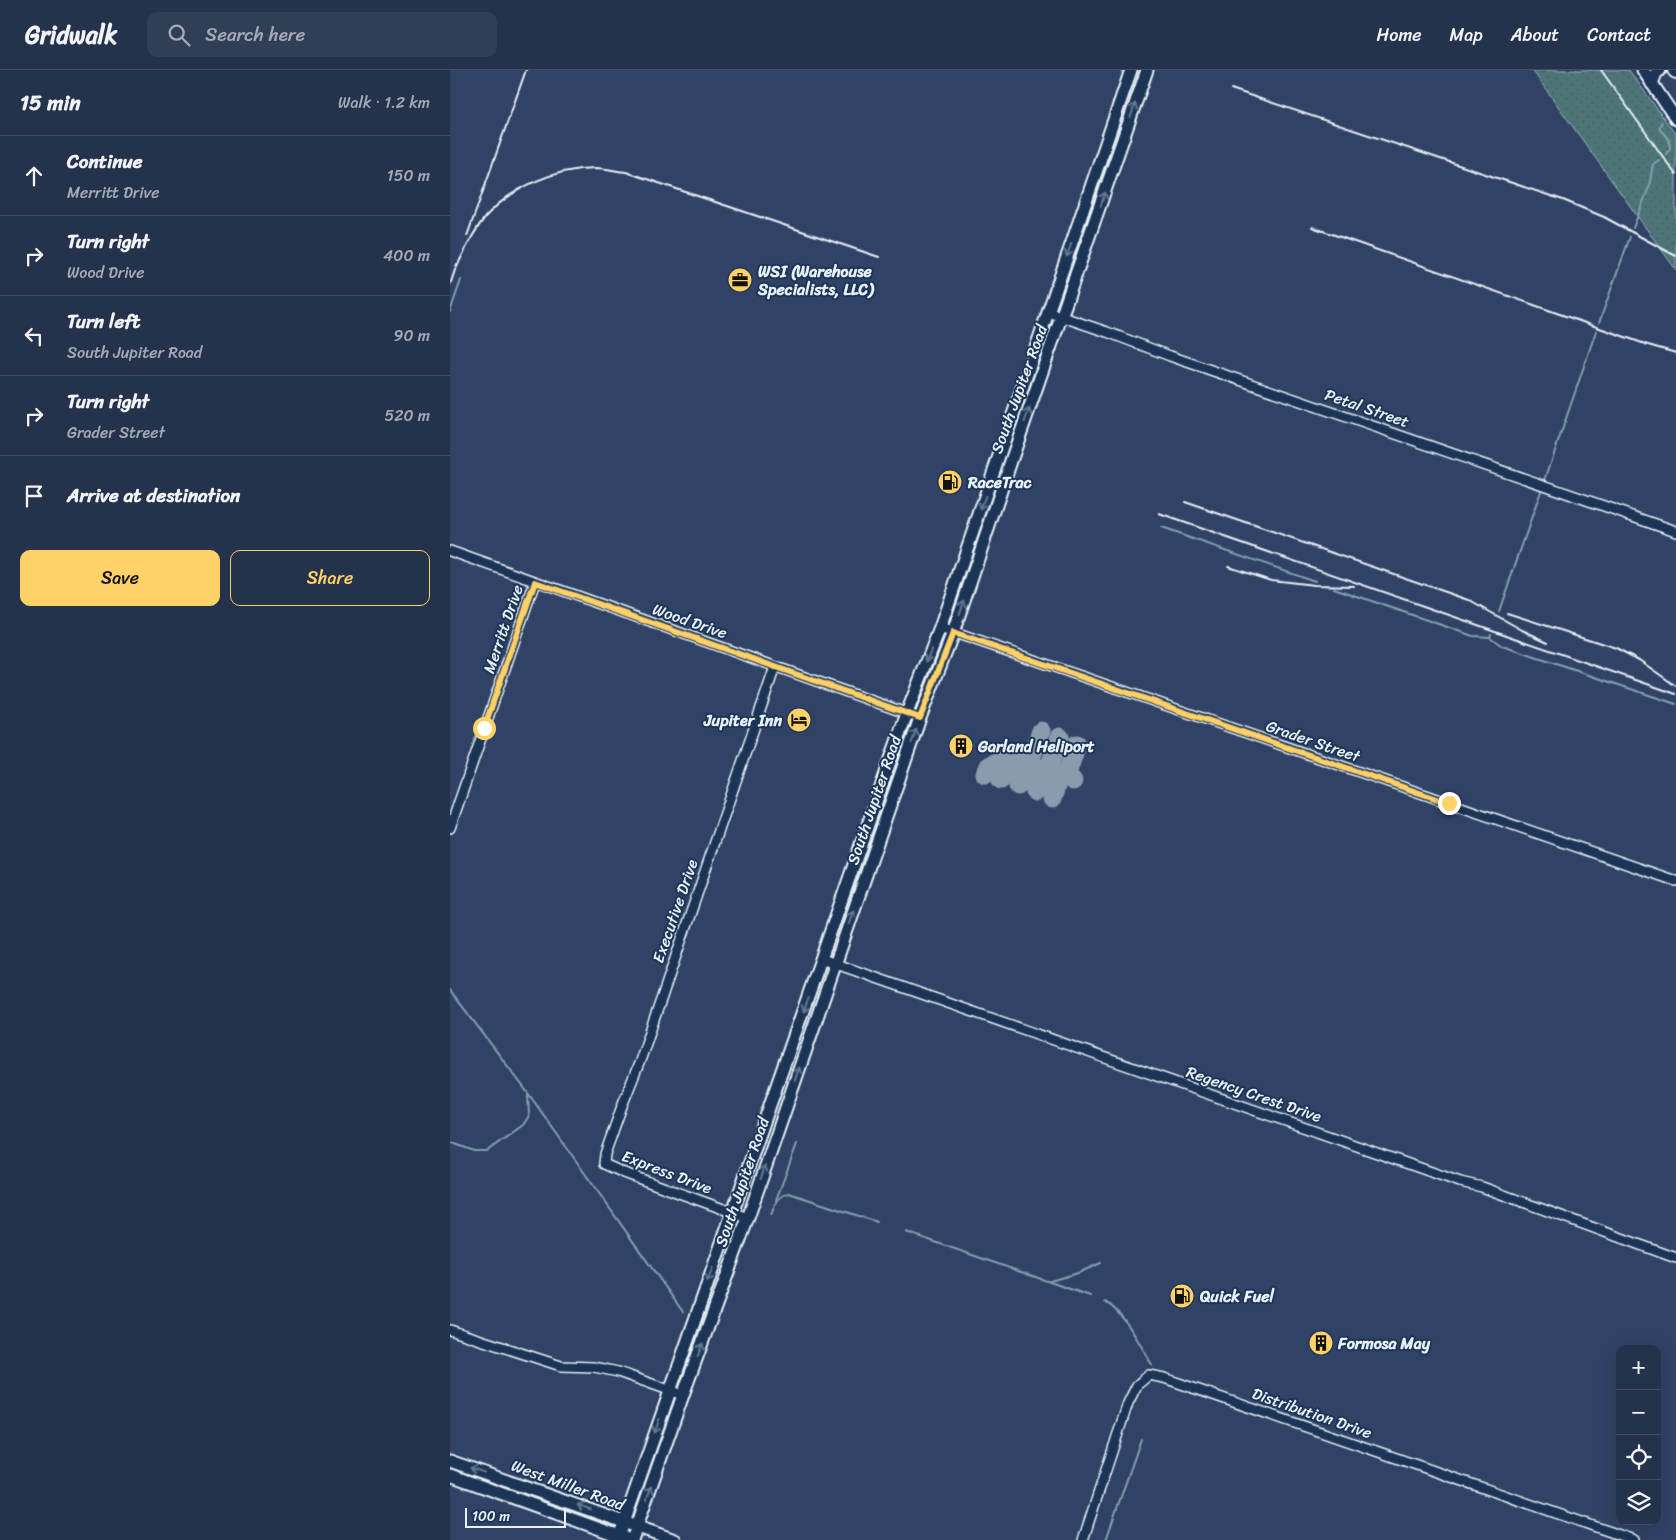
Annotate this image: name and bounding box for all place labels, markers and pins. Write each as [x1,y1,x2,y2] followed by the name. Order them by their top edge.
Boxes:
[757,257,875,304] place label: WSI (Warehouse Specialists, LLC)
[727,267,753,293] office icon: WSI (Warehouse Specialists, LLC)
[967,468,1033,497] place label: RaceTrac
[937,469,963,495] fuel station icon: RaceTrac
[703,706,782,735] place label: Jupiter Inn
[786,707,812,733] hotel icon: Jupiter Inn
[977,732,1095,761] place label: Garland Heliport
[948,733,974,759] building icon: Garland Heliport
[1199,1282,1276,1311] place label: Quick Fuel
[1169,1283,1195,1309] fuel station icon: Quick Fuel
[1337,1329,1431,1358] place label: Formosa May
[1308,1330,1334,1356] building icon: Formosa May

